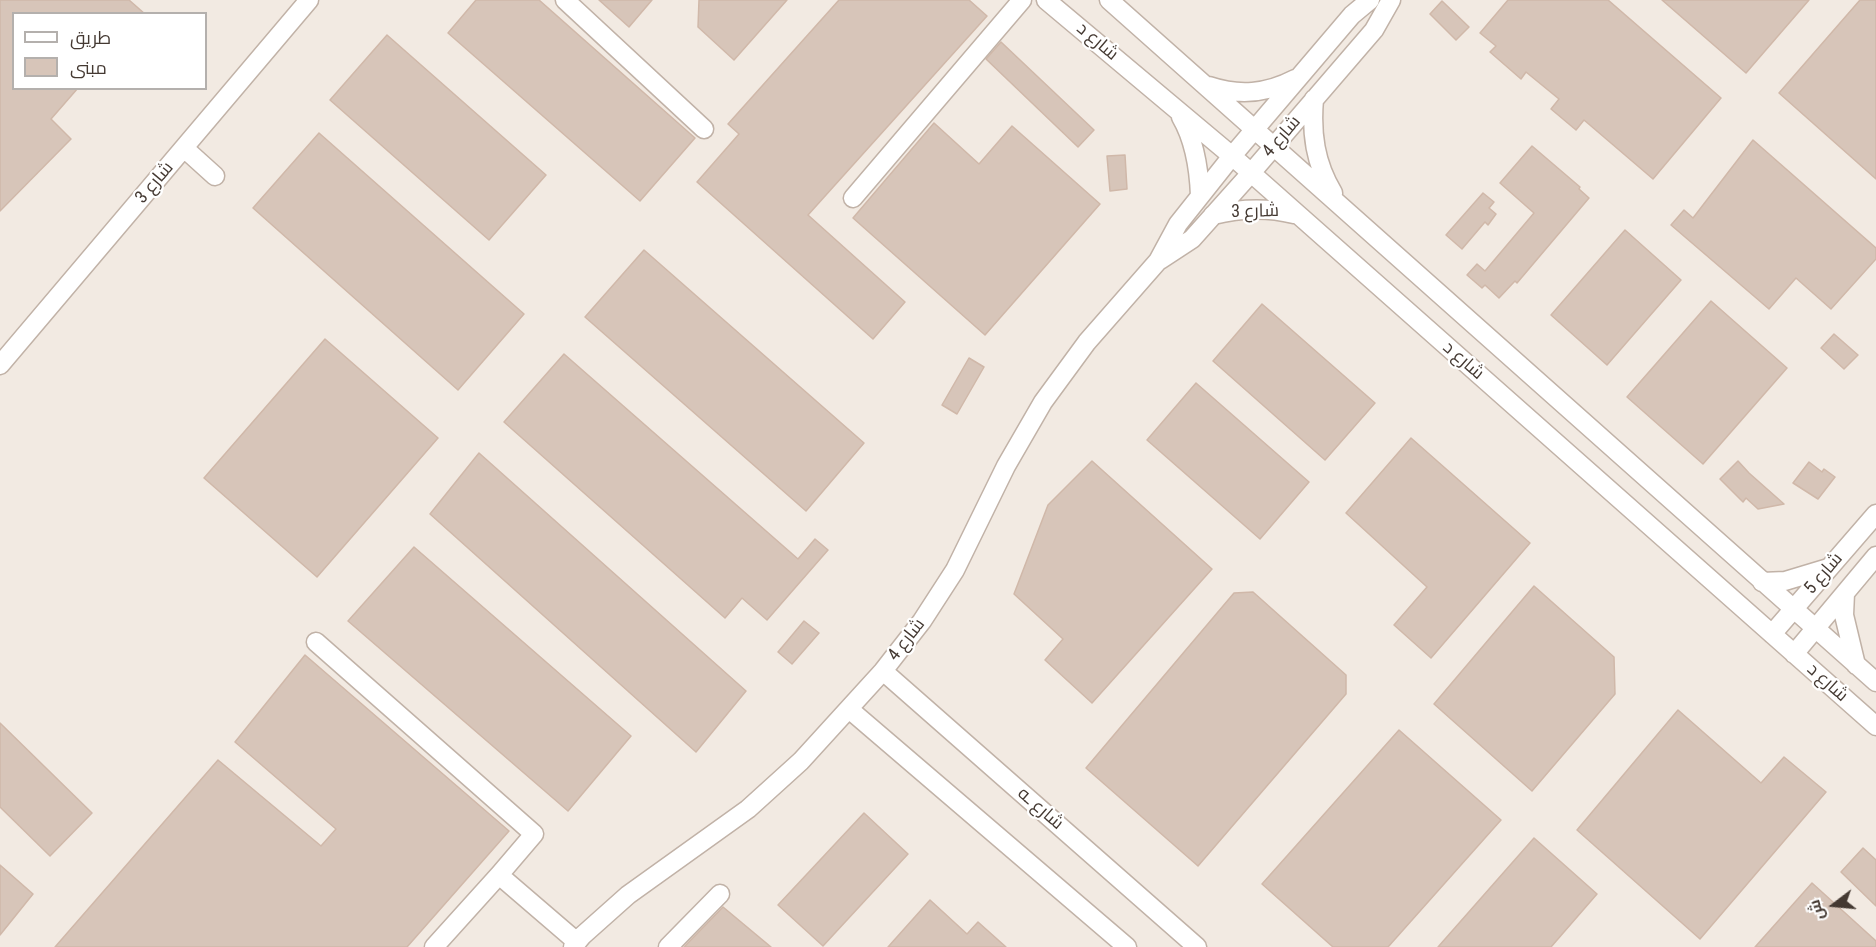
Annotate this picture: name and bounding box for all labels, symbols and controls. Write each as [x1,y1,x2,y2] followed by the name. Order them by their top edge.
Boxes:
[12,12,207,90] legend
[1072,18,1122,66] street label: شارع د
[70,27,111,48] text: طريق
[70,57,107,78] text: مبنى
[1258,112,1306,162] street label: شارع 4
[131,158,179,208] street label: شارع 3
[1231,201,1279,223] street label: شارع 3
[1438,337,1488,385] street label: شارع د
[1800,549,1848,599] street label: شارع 5
[884,614,930,666] street label: شارع 4
[1802,659,1852,707] street label: شارع د
[1013,783,1067,835] street label: شارع ـه
[1804,875,1864,935] north arrow
[1804,898,1828,923] text: ش

